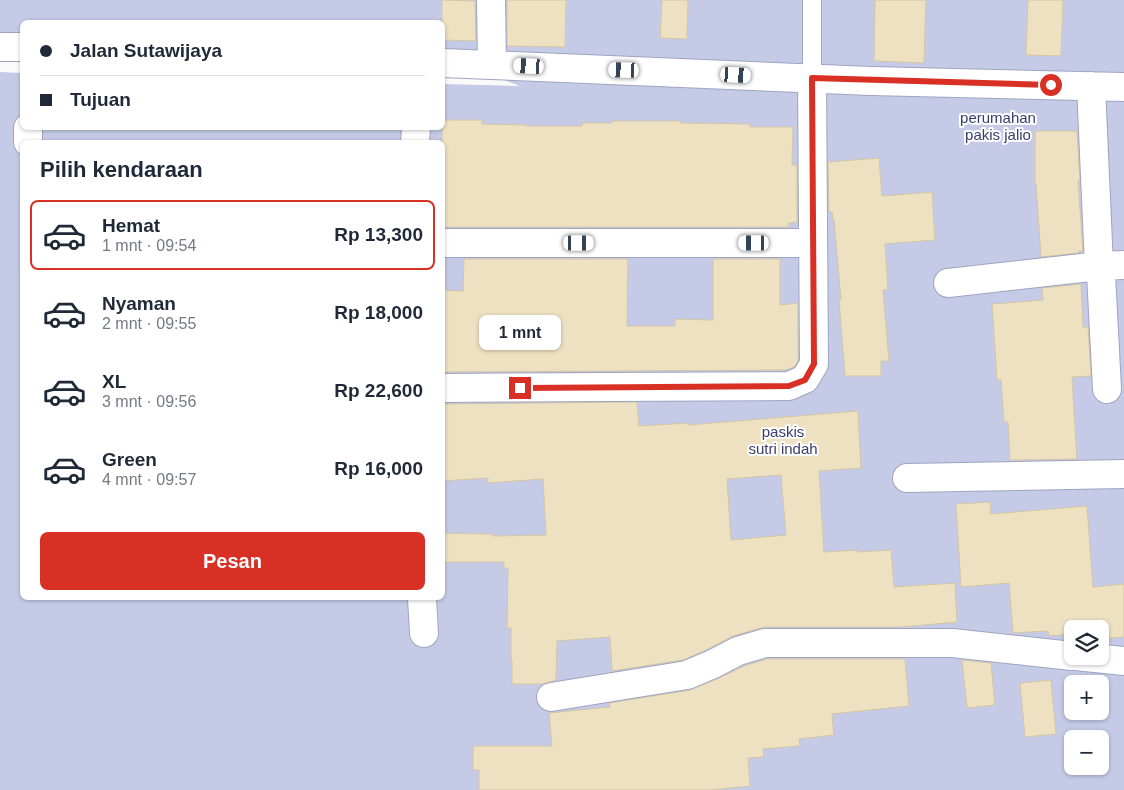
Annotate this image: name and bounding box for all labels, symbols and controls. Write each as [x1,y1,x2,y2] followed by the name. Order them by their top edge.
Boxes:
[70,40,222,61] text: Jalan Sutawijaya
[513,58,544,74] car
[608,62,639,78] car
[720,67,751,83] car
[1040,74,1062,96] route start
[70,89,131,110] text: Tujuan
[960,109,1036,143] park label: perumahan pakis jalio
[40,157,203,182] text: Pilih kendaraan
[42,213,87,258] icon: car
[102,215,160,236] text: Hemat
[334,224,423,245] text: Rp 13,300
[564,236,594,251] car
[739,236,769,251] car
[102,237,196,254] text: 1 mnt · 09:54
[42,291,87,336] icon: car
[102,293,176,314] text: Nyaman
[334,302,423,323] text: Rp 18,000
[102,315,196,332] text: 2 mnt · 09:55
[479,316,561,350] callout: 1 mnt
[499,324,541,341] text: 1 mnt
[42,369,87,414] icon: car
[102,371,126,392] text: XL
[509,377,531,399] route end
[334,380,423,401] text: Rp 22,600
[102,393,196,410] text: 3 mnt · 09:56
[748,423,818,457] park label: paskis sutri indah
[42,447,87,492] icon: car
[102,449,157,470] text: Green
[334,458,423,479] text: Rp 16,000
[102,471,196,488] text: 4 mnt · 09:57
[40,532,425,590] button: Pesan
[1064,620,1109,775] map controls
[1064,620,1109,665] button: layers
[1064,675,1109,720] button: +
[1064,730,1109,775] button: −

